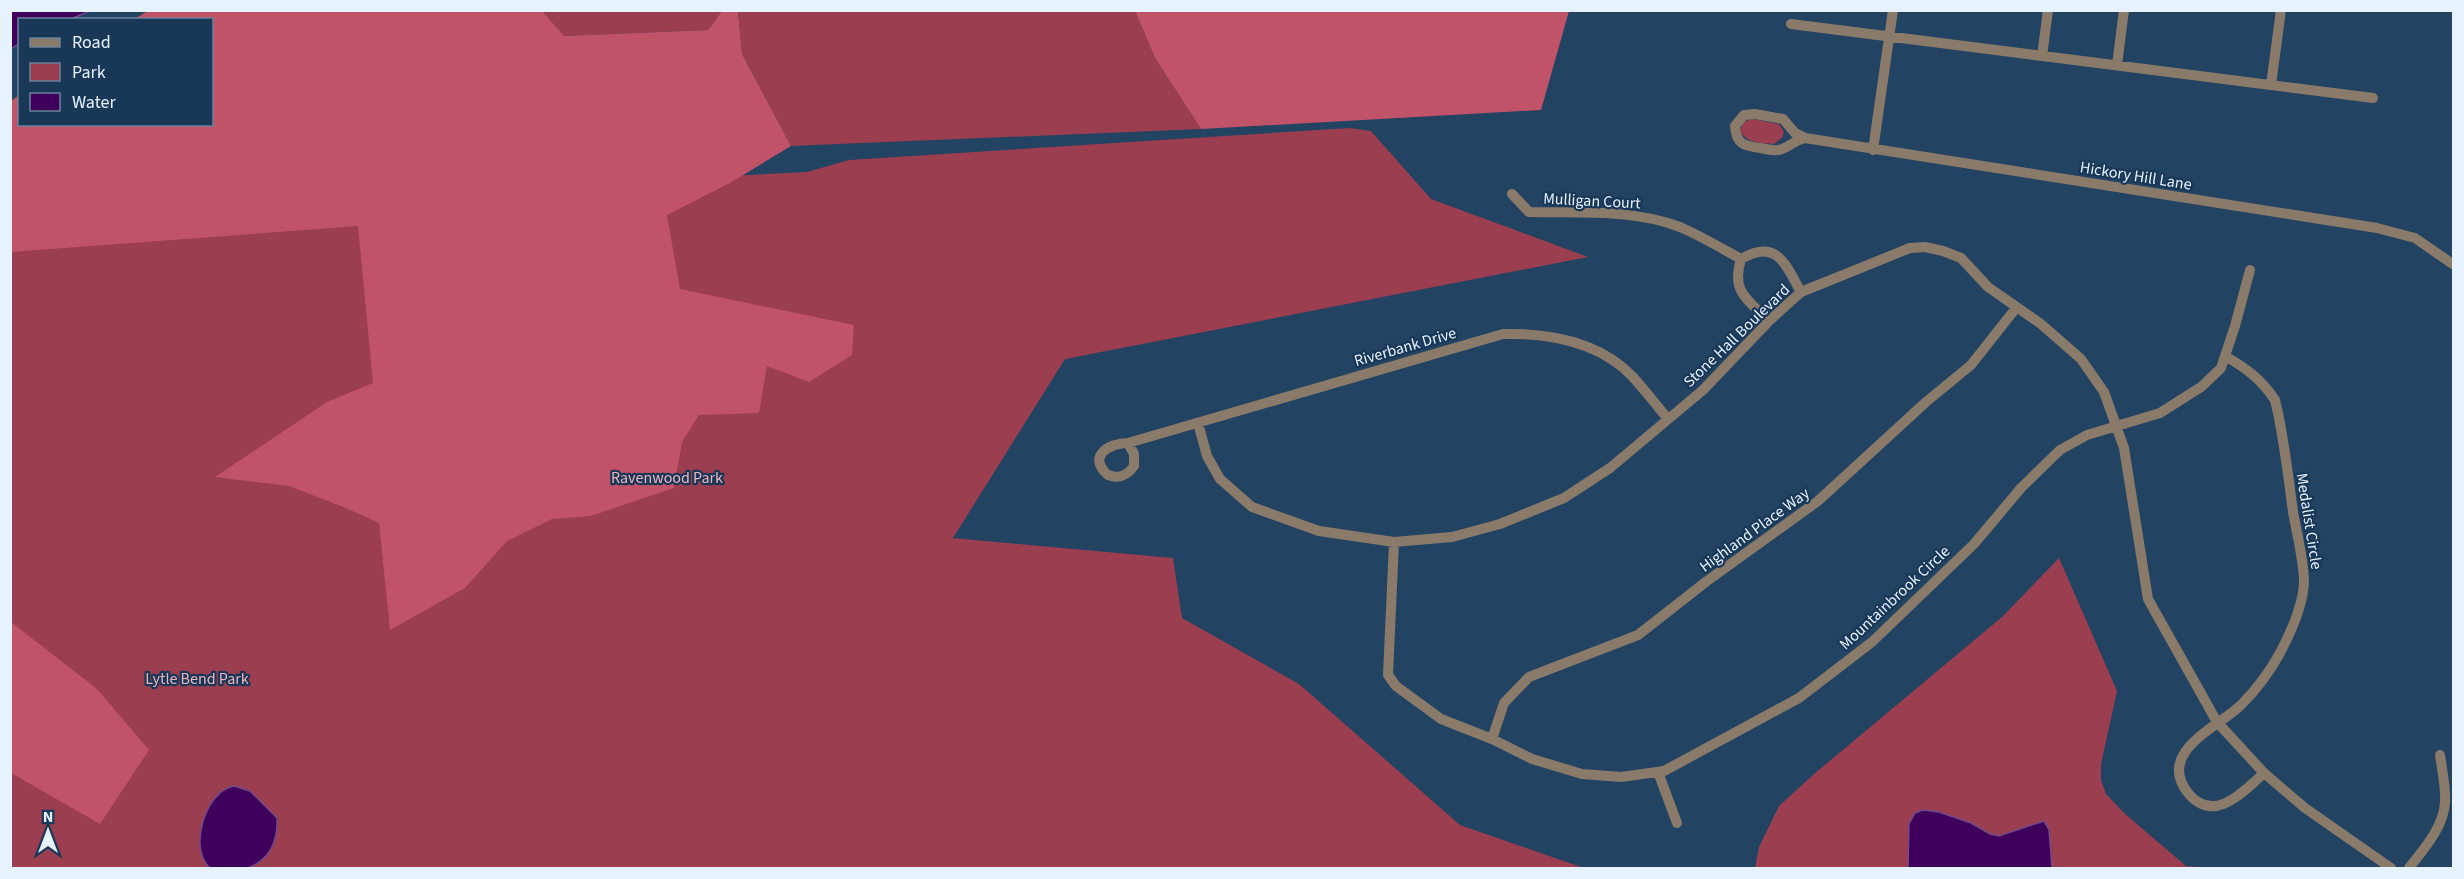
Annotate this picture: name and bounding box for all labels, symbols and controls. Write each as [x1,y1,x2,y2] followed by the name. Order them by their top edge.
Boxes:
[18,18,213,126] legend
[72,30,111,55] text: Road
[72,60,106,85] text: Park
[72,90,116,115] text: Water
[2078,156,2193,196] street label: Hickory Hill Lane
[1543,187,1642,215] street label: Mulligan Court
[1679,279,1795,392] street label: Stone Hall Boulevard
[1352,322,1459,372] street label: Riverbank Drive
[611,467,723,489] park label: Ravenwood Park
[2291,471,2327,571] street label: Medalist Circle
[1695,482,1815,577] street label: Highland Place Way
[1834,541,1955,655] street label: Mountainbrook Circle
[145,668,249,690] park label: Lytle Bend Park
[18,801,78,861] north arrow
[43,806,53,828] text: N

